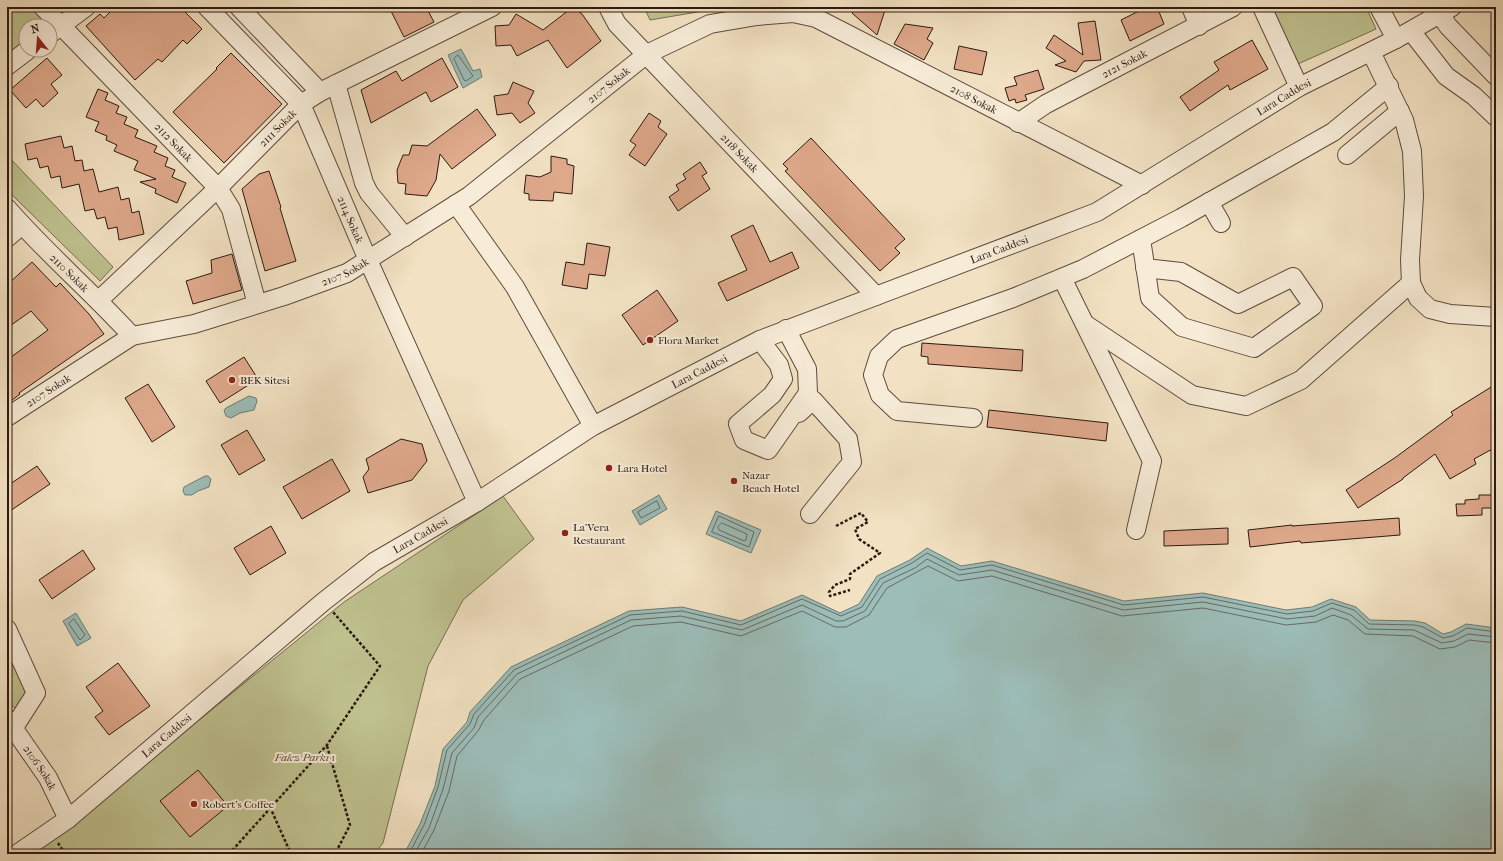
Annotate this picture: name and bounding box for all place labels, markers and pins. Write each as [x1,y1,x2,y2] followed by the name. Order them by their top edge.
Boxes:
[658,334,719,347] place label: Flora Market
[645,335,655,345] marker: Flora Market
[240,374,290,387] place label: BEK Sitesi
[227,375,237,385] marker: BEK Sitesi
[617,462,667,475] place label: Lara Hotel
[604,463,614,473] marker: Lara Hotel
[742,469,799,495] place label: Nazar Beach Hotel
[729,476,739,486] marker: Nazar Beach Hotel
[573,521,626,547] place label: La'Vera Restaurant
[560,528,570,538] marker: La'Vera Restaurant
[202,798,275,811] place label: Robert’s Coffee
[189,799,199,809] marker: Robert’s Coffee

